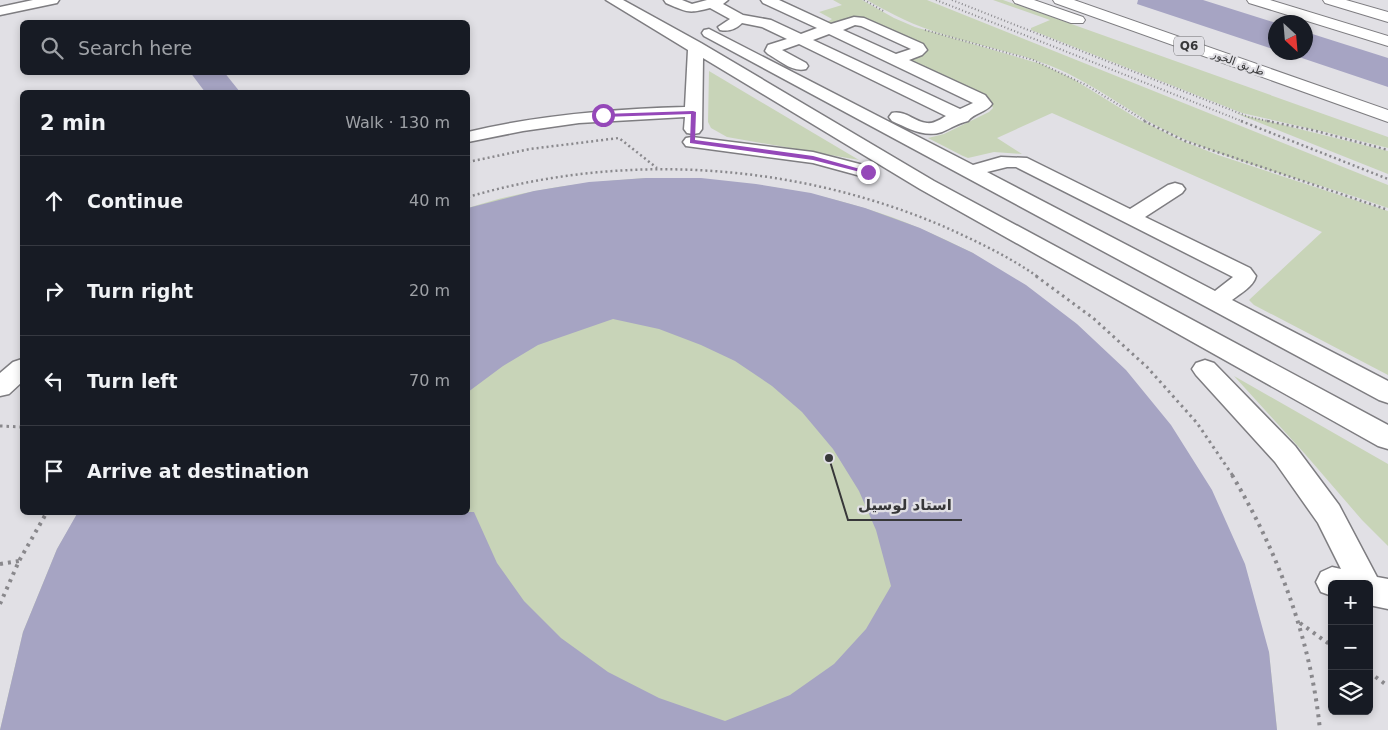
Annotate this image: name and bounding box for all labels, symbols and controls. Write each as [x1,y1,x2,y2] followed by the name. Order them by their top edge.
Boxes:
[1268,15,1313,60] north arrow
[20,20,470,75] search box
[38,34,66,62] icon: search
[1174,36,1204,56] road number: Q6
[78,37,192,59] text: Search here
[1209,47,1266,80] street label: طريق الخور
[592,104,615,127] route start
[40,111,106,135] text: 2 min
[345,113,450,132] text: Walk · 130 m
[857,161,880,184] route end
[40,187,68,215] icon: ahead
[87,190,183,212] text: Continue
[409,191,450,210] text: 40 m
[40,277,68,305] icon: right
[87,280,193,302] text: Turn right
[409,281,450,300] text: 20 m
[40,367,68,395] icon: left
[87,370,178,392] text: Turn left
[409,371,450,390] text: 70 m
[40,457,68,485] icon: arrive
[87,460,309,482] text: Arrive at destination
[848,490,962,520] callout: استاد لوسيل
[858,496,952,514] text: استاد لوسيل
[1328,580,1373,715] map controls
[1328,580,1373,625] button: +
[1328,625,1373,670] button: −
[1328,670,1373,715] button: layers

